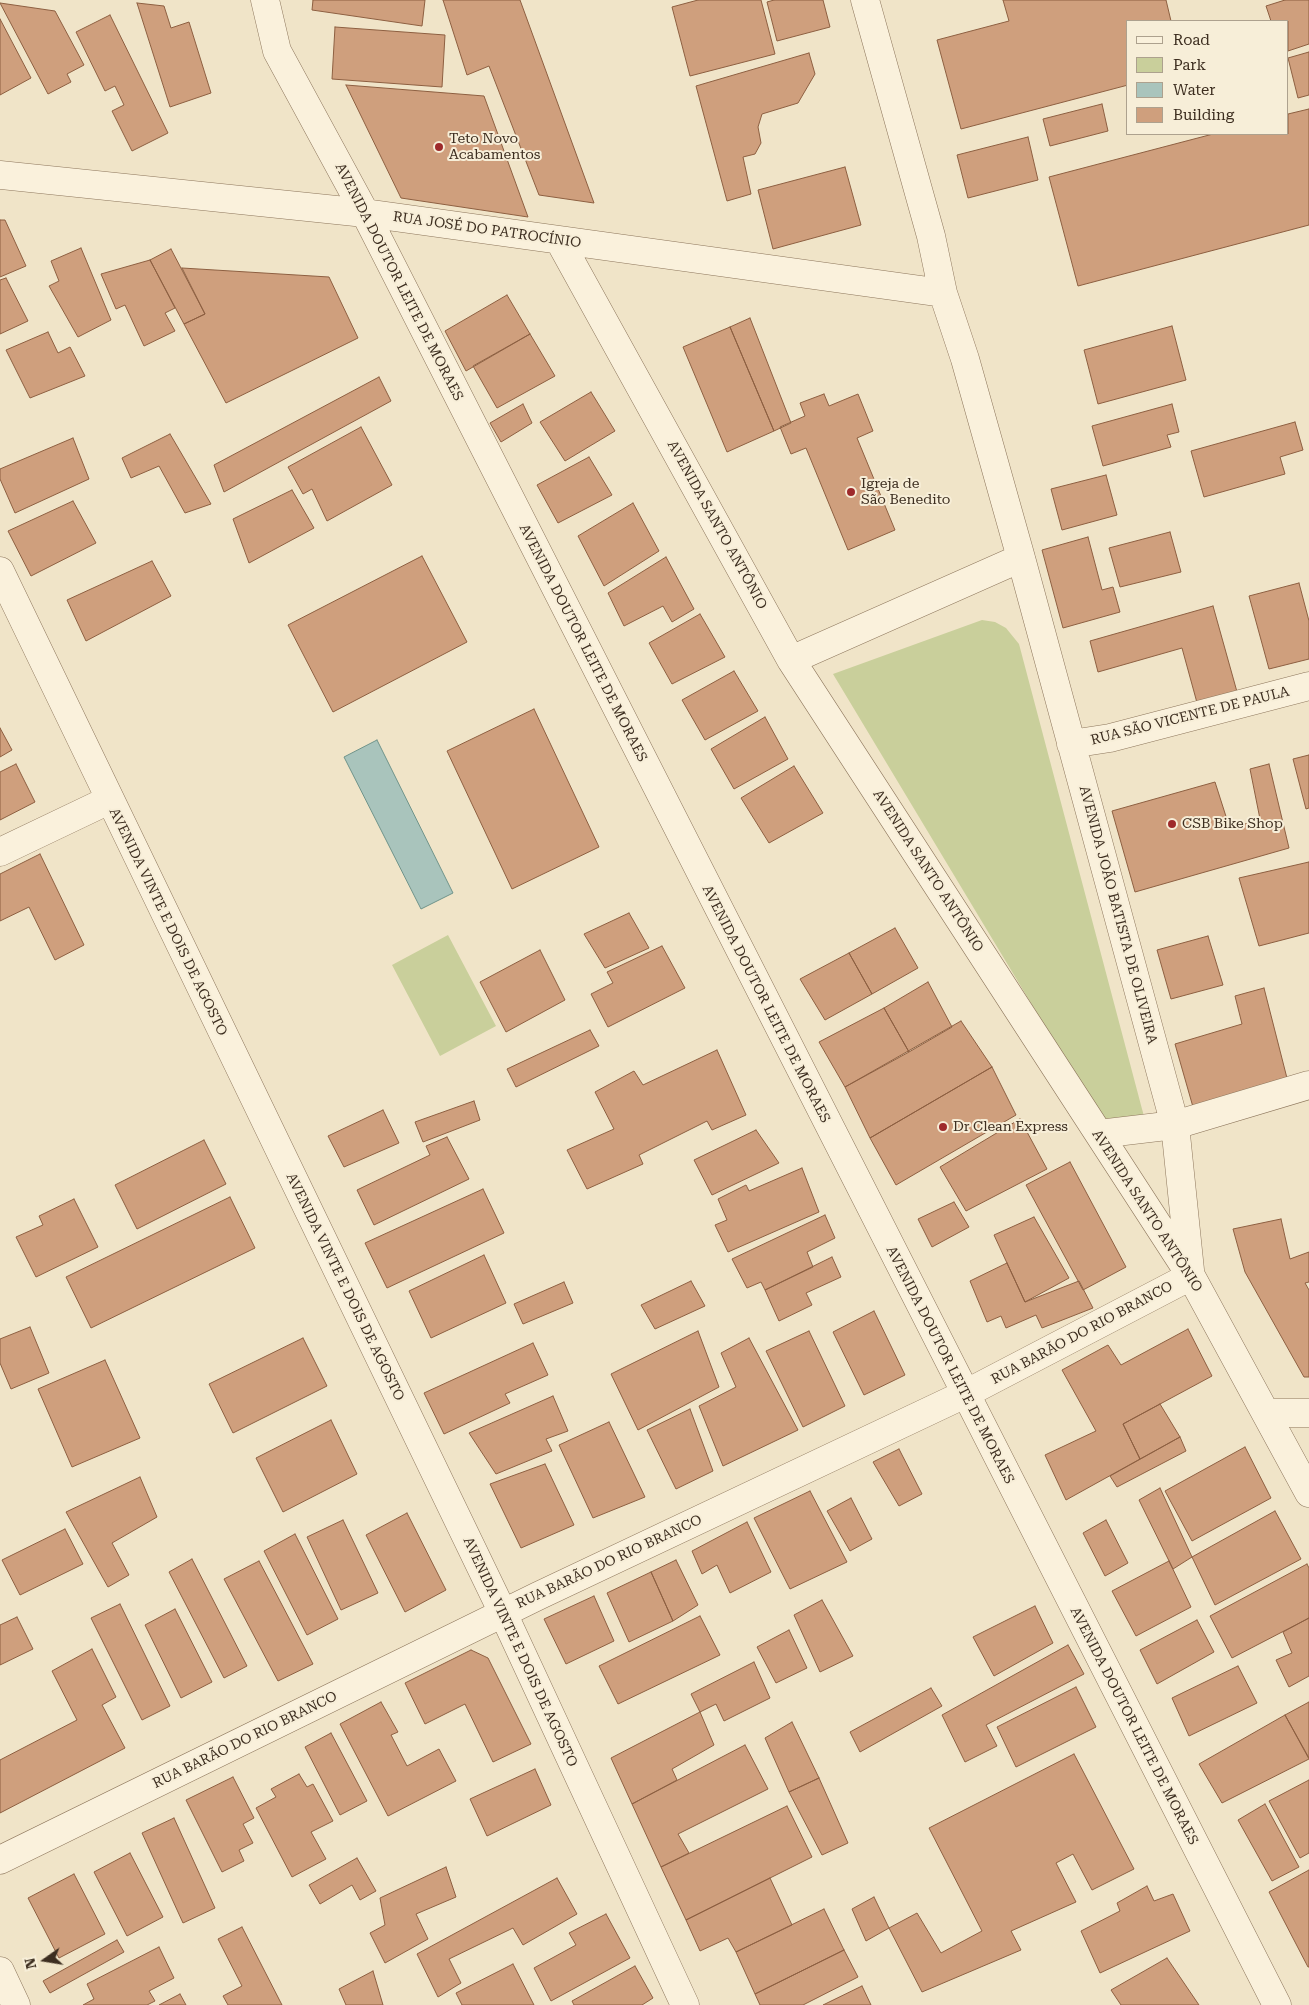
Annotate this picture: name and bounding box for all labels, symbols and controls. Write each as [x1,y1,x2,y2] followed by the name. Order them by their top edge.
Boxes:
[1126,20,1289,135] legend
[1173,31,1210,49] text: Road
[1173,56,1206,74] text: Park
[1173,81,1215,99] text: Water
[1173,106,1234,124] text: Building
[449,131,540,164] place label: Teto Novo Acabamentos
[433,141,445,153] marker: Teto Novo Acabamentos
[331,160,467,404] street label: AVENIDA DOUTOR LEITE DE MORAES
[392,208,582,252] street label: RUA JOSÉ DO PATROCÍNIO
[664,438,770,612] street label: AVENIDA SANTO ANTÔNIO
[861,476,950,508] place label: Igreja de São Benedito
[845,486,857,498] marker: Igreja de São Benedito
[515,521,651,765] street label: AVENIDA DOUTOR LEITE DE MORAES
[1089,683,1291,749] street label: RUA SÃO VICENTE DE PAULA
[1075,784,1161,1046] street label: AVENIDA JOÃO BATISTA DE OLIVEIRA
[869,787,987,955] street label: AVENIDA SANTO ANTÔNIO
[105,805,231,1039] street label: AVENIDA VINTE E DOIS DE AGOSTO
[1182,816,1283,832] place label: CSB Bike Shop
[1166,818,1178,830] marker: CSB Bike Shop
[698,882,834,1126] street label: AVENIDA DOUTOR LEITE DE MORAES
[953,1119,1068,1135] place label: Dr Clean Express
[937,1121,949,1133] marker: Dr Clean Express
[1088,1127,1206,1295] street label: AVENIDA SANTO ANTÔNIO
[282,1170,408,1404] street label: AVENIDA VINTE E DOIS DE AGOSTO
[882,1243,1018,1487] street label: AVENIDA DOUTOR LEITE DE MORAES
[988,1278,1176,1388] street label: RUA BARÃO DO RIO BRANCO
[513,1511,705,1613] street label: RUA BARÃO DO RIO BRANCO
[459,1534,581,1770] street label: AVENIDA VINTE E DOIS DE AGOSTO
[1066,1604,1202,1848] street label: AVENIDA DOUTOR LEITE DE MORAES
[150,1688,340,1792] street label: RUA BARÃO DO RIO BRANCO
[20,1935,70,1985] north arrow
[21,1956,39,1970] text: N

